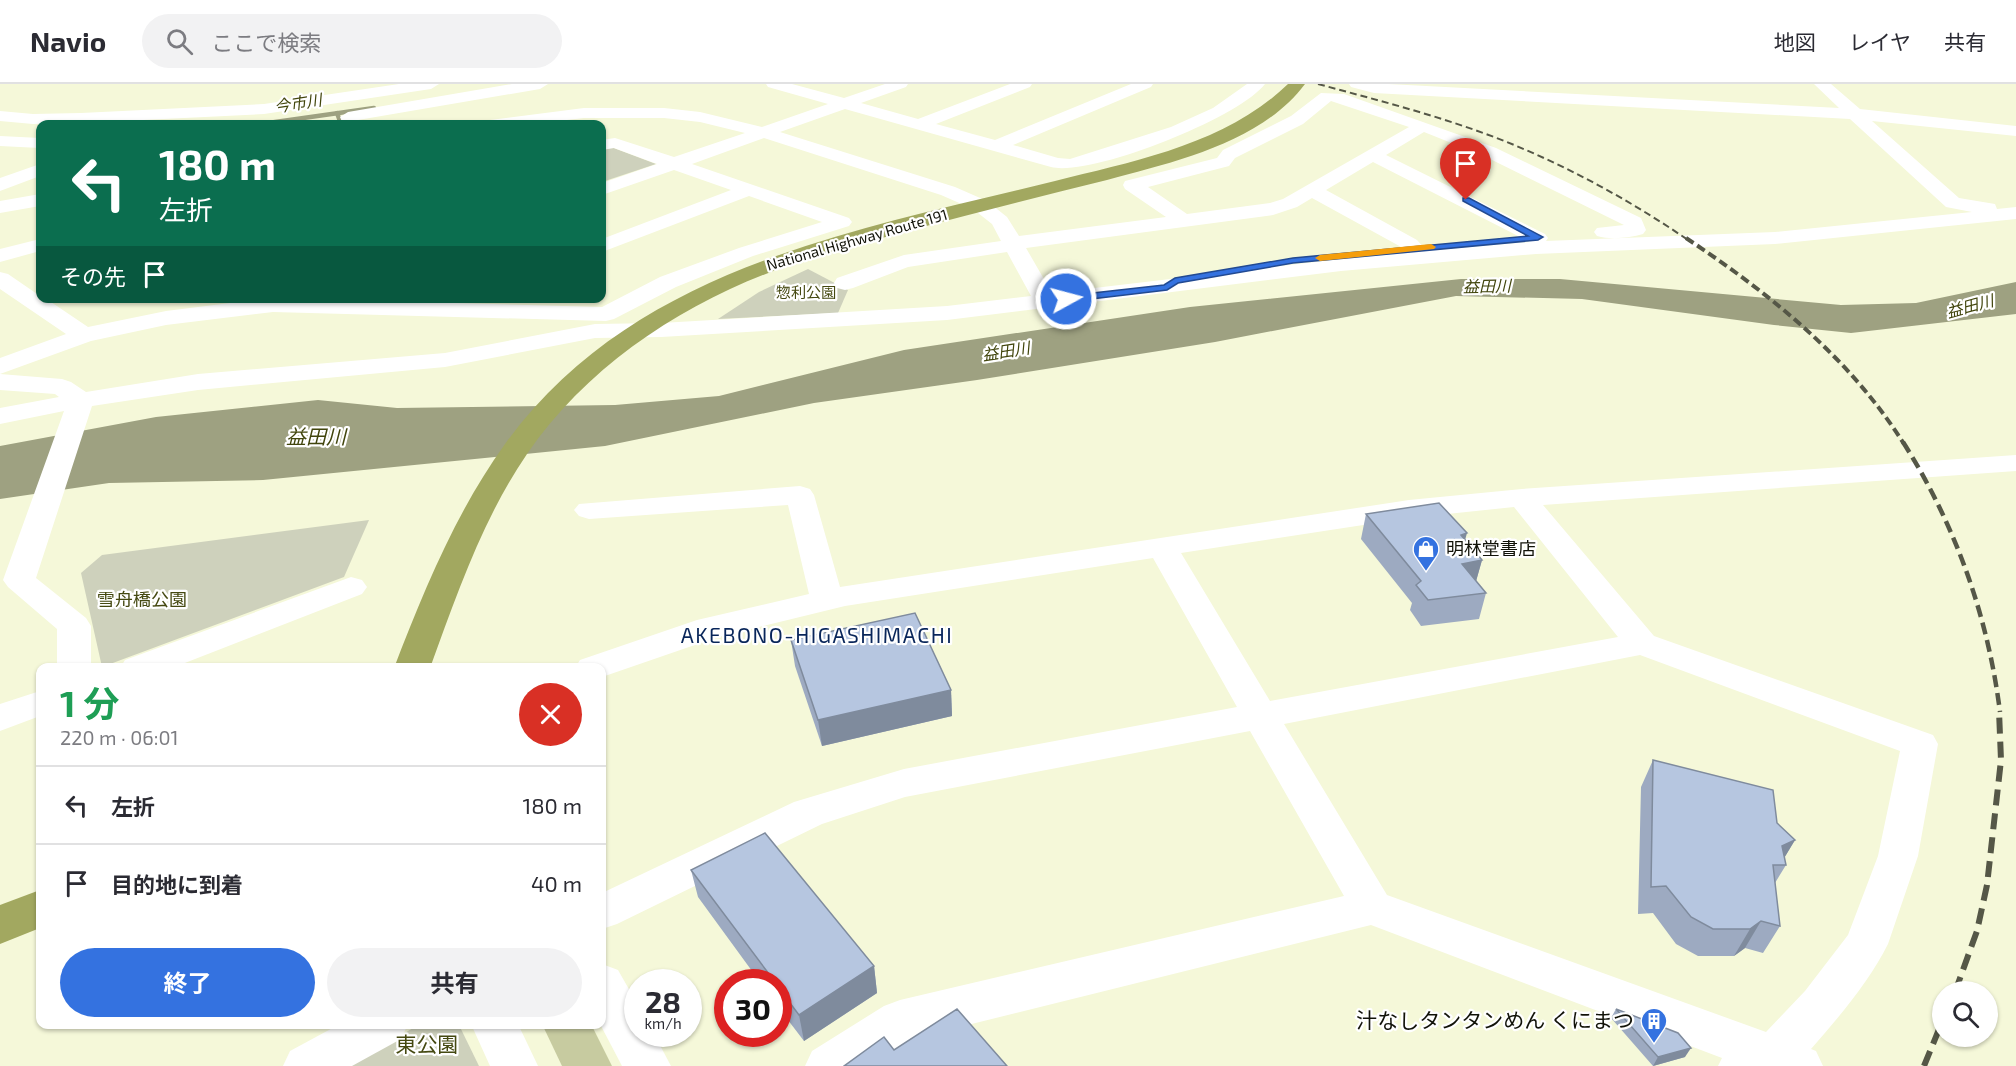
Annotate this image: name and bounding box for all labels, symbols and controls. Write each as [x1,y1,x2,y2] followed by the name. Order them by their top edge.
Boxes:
[142,14,562,68] search box
[30,24,106,58] text: Navio
[163,25,196,58] icon: search
[211,29,321,55] text: ここで検索
[1774,29,1816,54] text: 地図
[1849,29,1911,54] text: レイヤ
[1944,29,1986,54] text: 共有
[273,89,325,116] water label: 今市川
[159,138,276,188] text: 180 m
[1440,138,1491,200] pin
[60,144,138,222] icon: left
[1449,147,1482,180] icon: arrive
[159,193,213,225] text: 左折
[764,205,949,274] street label: National Highway Route 191
[138,258,171,291] icon: arrive
[60,263,126,289] text: その先
[1034,267,1098,331] position arrow
[1463,276,1513,295] water label: 益田川
[776,283,836,301] park label: 惣利公園
[1944,290,1997,321] water label: 益田川
[981,337,1033,364] water label: 益田川
[286,424,348,448] water label: 益田川
[1411,534,1441,572] shop icon: 明林堂書店
[1446,537,1536,559] place label: 明林堂書店
[97,588,187,610] park label: 雪舟橋公園
[681,622,953,647] district label: AKEBONO-HIGASHIMACHI
[60,681,119,724] text: 1 分
[519,683,582,746] button: close
[60,725,178,749] text: 220 m · 06:01
[60,789,93,822] icon: left
[522,792,582,818] text: 180 m
[111,793,155,819] text: 左折
[60,867,93,900] icon: arrive
[531,870,582,896] text: 40 m
[111,871,243,897] text: 目的地に到着
[60,948,315,1017] button: 終了
[327,948,582,1017] button: 共有
[714,969,792,1047] speed limit sign: 30
[1932,981,1998,1047] map controls
[1932,981,1998,1047] button: search
[645,983,681,1019] text: 28
[1639,1006,1669,1044] building icon: 汁なしタンタンめん くにまつ
[1356,1007,1634,1032] place label: 汁なしタンタンめん くにまつ
[644,1014,682,1032] text: km/h
[396,1031,459,1056] park label: 東公園

